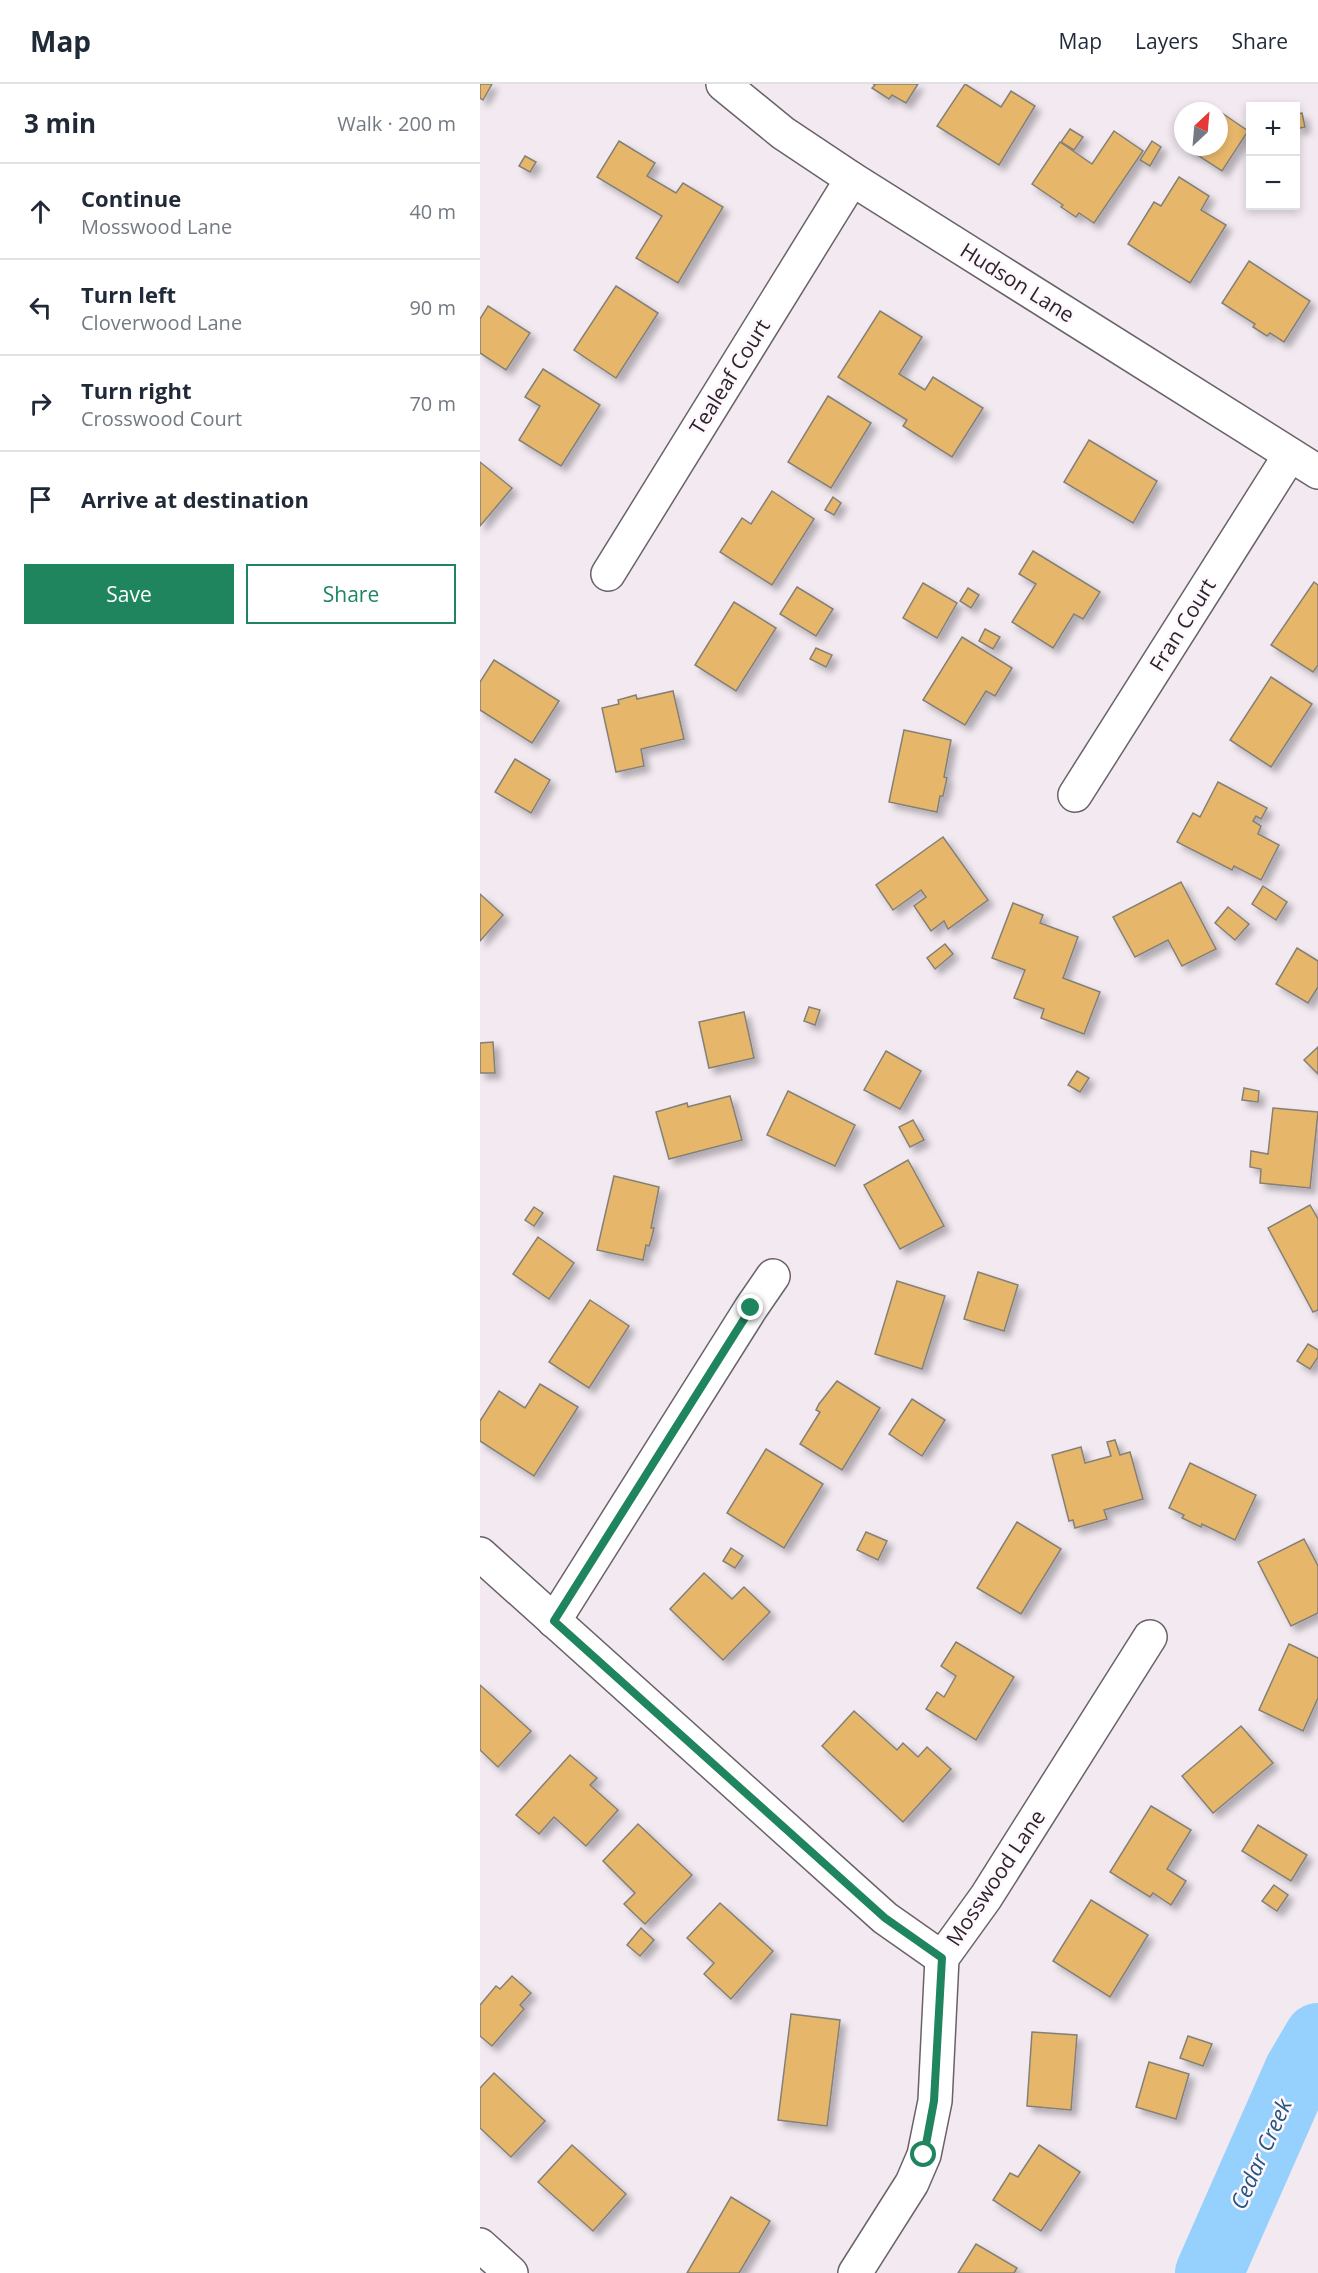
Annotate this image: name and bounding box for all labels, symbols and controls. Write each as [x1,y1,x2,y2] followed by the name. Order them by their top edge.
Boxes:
[30,22,91,60] text: Map
[1059,27,1102,55] text: Map
[1135,27,1199,55] text: Layers
[1232,27,1288,55] text: Share
[1174,102,1228,156] north arrow
[1246,102,1300,210] map controls
[1246,102,1300,156] button: +
[24,105,96,141] text: 3 min
[337,110,456,137] text: Walk · 200 m
[1246,156,1300,210] button: −
[81,183,181,213] text: Continue
[24,195,57,228] icon: ahead
[409,198,456,225] text: 40 m
[81,213,232,240] text: Mosswood Lane
[955,236,1080,328] street label: Hudson Lane
[81,279,176,309] text: Turn left
[24,291,57,324] icon: left
[409,294,456,321] text: 90 m
[81,309,242,336] text: Cloverwood Lane
[683,313,776,439] street label: Tealeaf Court
[81,375,192,405] text: Turn right
[24,387,57,420] icon: right
[409,390,456,417] text: 70 m
[81,405,242,432] text: Crosswood Court
[24,483,57,516] icon: arrive
[81,484,309,514] text: Arrive at destination
[24,564,234,624] button: Save
[246,564,456,624] button: Share
[1143,573,1222,676] street label: Fran Court
[737,1294,763,1320] route end
[939,1804,1051,1951] street label: Mosswood Lane
[1222,2093,1298,2213] water label: Cedar Creek
[910,2141,936,2167] route start

